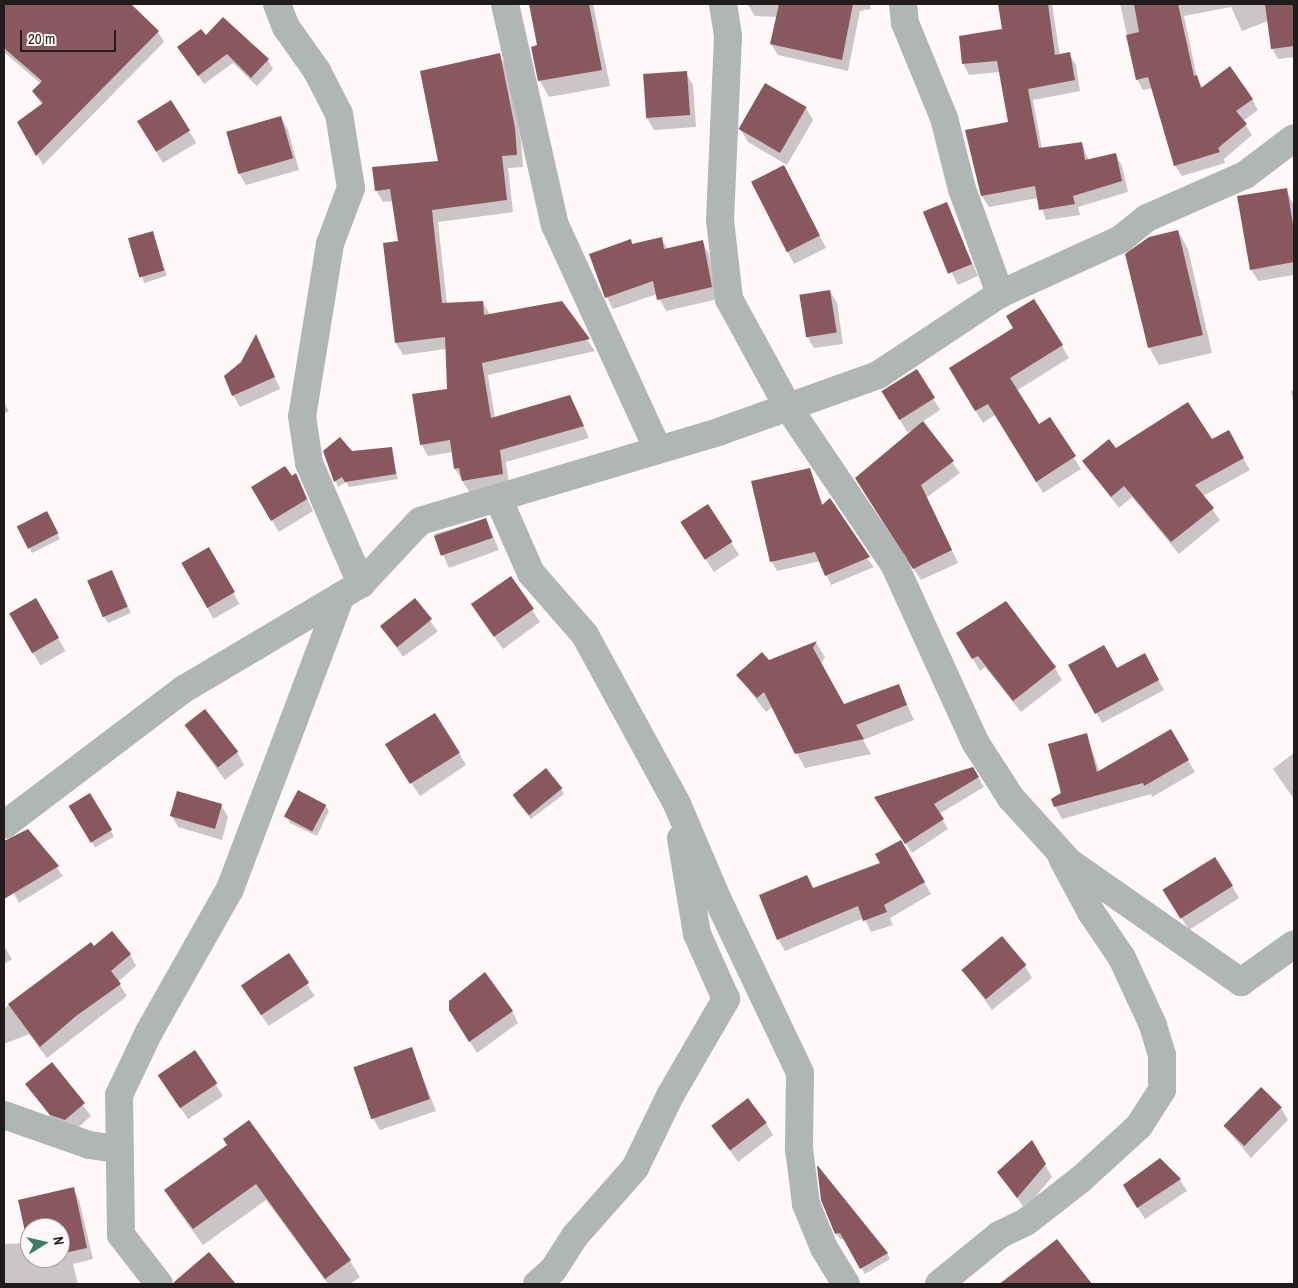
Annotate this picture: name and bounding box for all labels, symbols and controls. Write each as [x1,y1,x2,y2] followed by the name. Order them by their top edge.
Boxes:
[22,20,119,52] scale bar
[28,28,55,49] text: 20 m
[20,1218,70,1268] north arrow
[49,1235,68,1246] text: N

